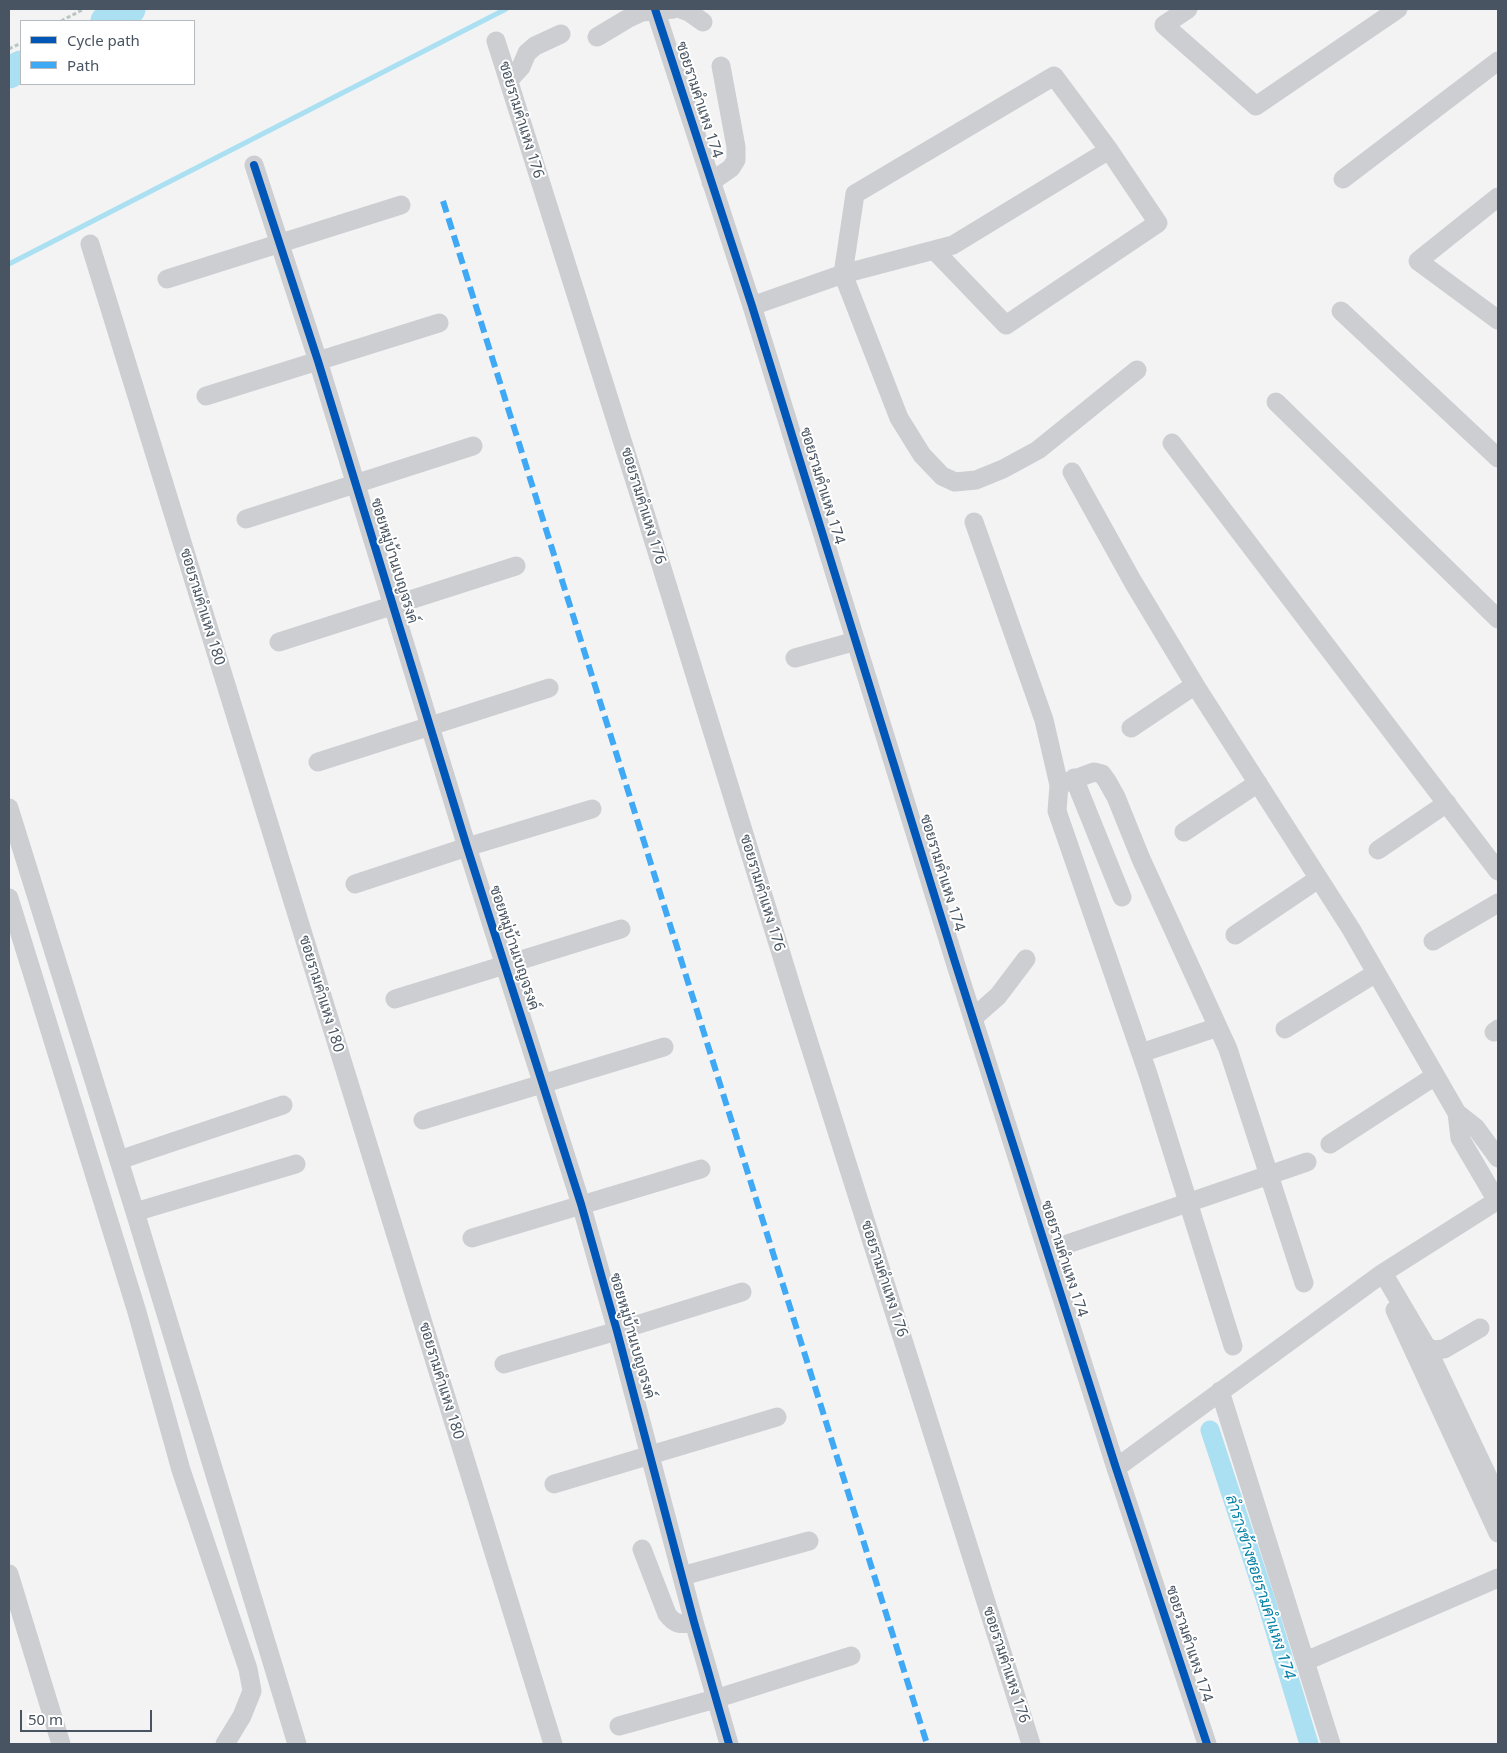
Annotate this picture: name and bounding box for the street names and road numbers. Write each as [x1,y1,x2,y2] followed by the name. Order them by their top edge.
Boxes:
[672,40,726,160] street label: ซอยรามคำแหง 174
[495,59,547,181] street label: ซอยรามคำแหง 176
[796,425,848,547] street label: ซอยรามคำแหง 174
[617,445,669,567] street label: ซอยรามคำแหง 176
[366,496,422,626] street label: ซอยหมู่บ้านเบญจรงค์
[176,546,228,668] street label: ซอยรามคำแหง 180
[916,812,968,934] street label: ซอยรามคำแหง 174
[736,832,788,954] street label: ซอยรามคำแหง 176
[485,883,543,1013] street label: ซอยหมู่บ้านเบญจรงค์
[295,933,347,1055] street label: ซอยรามคำแหง 180
[1037,1199,1091,1319] street label: ซอยรามคำแหง 174
[857,1219,911,1339] street label: ซอยรามคำแหง 176
[605,1271,659,1401] street label: ซอยหมู่บ้านเบญจรงค์
[415,1320,467,1442] street label: ซอยรามคำแหง 180
[1162,1584,1216,1704] street label: ซอยรามคำแหง 174
[979,1605,1033,1725] street label: ซอยรามคำแหง 176

